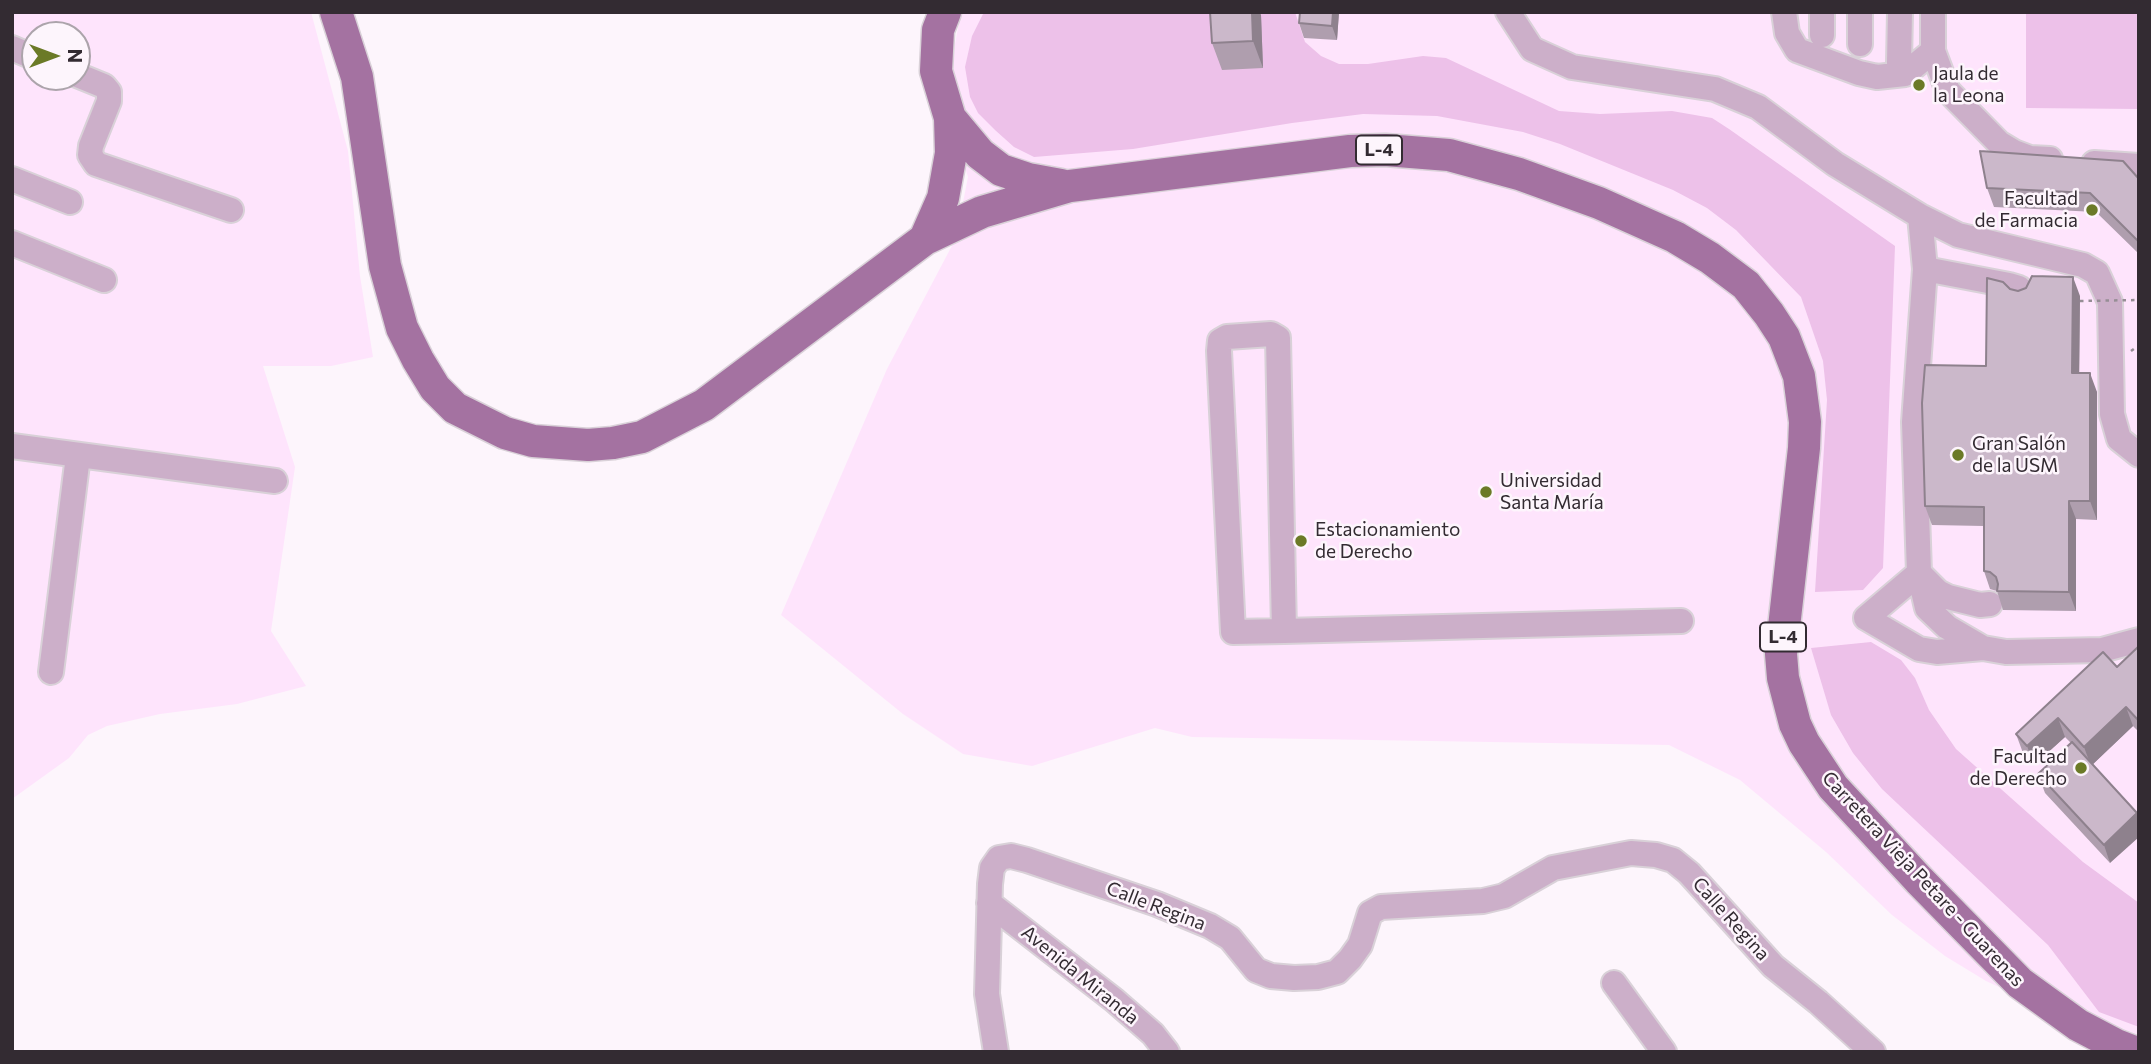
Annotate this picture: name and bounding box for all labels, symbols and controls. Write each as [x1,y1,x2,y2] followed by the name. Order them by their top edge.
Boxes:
[21,21,91,91] north arrow
[64,49,87,63] text: N
[1933,63,2004,107] place label: Jaula de la Leona
[1911,77,1927,93] marker: Jaula de la Leona
[1356,135,1402,164] road number: L-4
[1975,188,2078,232] place label: Facultad de Farmacia
[2084,202,2100,218] marker: Facultad de Farmacia
[1972,433,2066,477] place label: Gran Salón de la USM
[1950,447,1966,463] marker: Gran Salón de la USM
[1500,470,1604,514] place label: Universidad Santa María
[1478,484,1494,500] marker: Universidad Santa María
[1315,519,1460,563] place label: Estacionamiento de Derecho
[1293,533,1309,549] marker: Estacionamiento de Derecho
[1760,622,1806,652] road number: L-4
[1969,746,2067,790] place label: Facultad de Derecho
[2073,760,2089,776] marker: Facultad de Derecho
[1817,767,2029,991] street label: Carretera Vieja Petare - Guarenas
[1688,873,1774,965] street label: Calle Regina
[1103,877,1209,935] street label: Calle Regina
[1017,921,1143,1029] street label: Avenida Miranda

